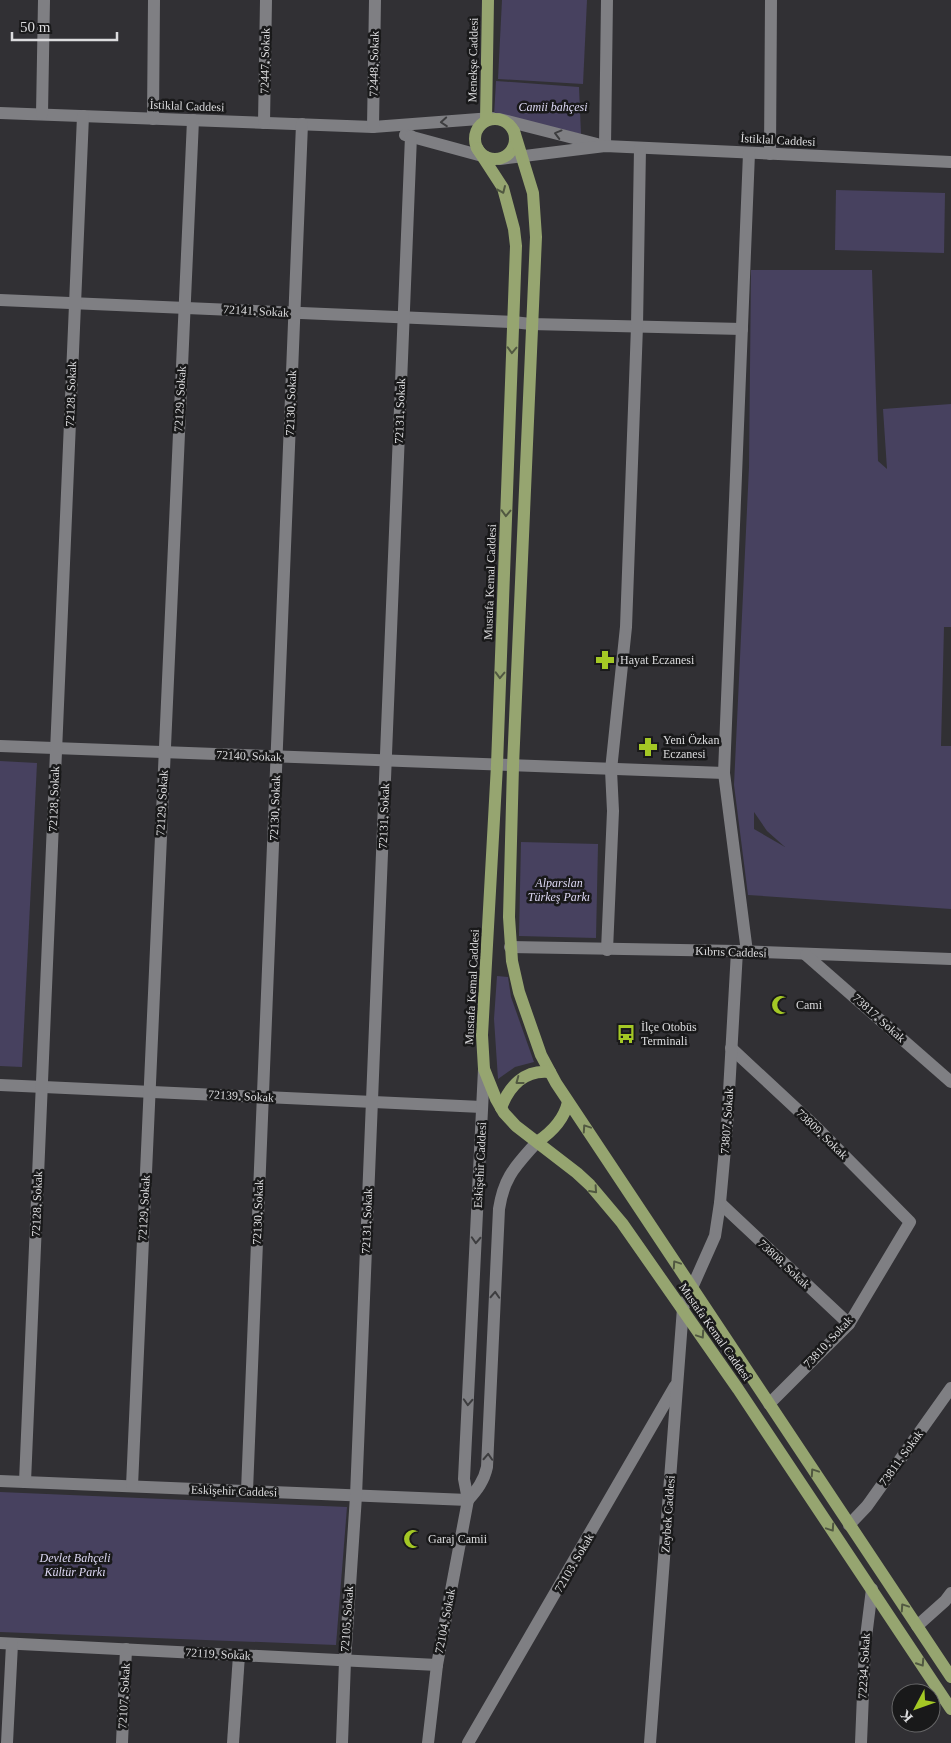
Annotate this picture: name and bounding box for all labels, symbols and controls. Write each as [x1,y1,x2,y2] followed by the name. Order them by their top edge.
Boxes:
[12,10,118,42] scale bar
[465,17,481,103] street label: Menekşe Caddesi
[20,19,51,35] text: 50 m
[257,28,273,94] street label: 72447. Sokak
[366,31,382,97] street label: 72448. Sokak
[149,98,225,114] street label: İstiklal Caddesi
[519,100,588,114] park label: Camii bahçesi
[439,116,447,127] one-way arrow
[553,129,562,140] one-way arrow
[740,131,816,149] street label: İstiklal Caddesi
[496,185,507,194] one-way arrow
[223,302,289,320] street label: 72141. Sokak
[506,346,517,354] one-way arrow
[63,361,79,427] street label: 72128. Sokak
[171,366,189,432] street label: 72129. Sokak
[283,370,299,436] street label: 72130. Sokak
[392,378,408,444] street label: 72131. Sokak
[501,509,511,517] one-way arrow
[481,523,499,640] street label: Mustafa Kemal Caddesi
[594,649,616,671] pharmacy icon: Hayat Eczanesi
[620,653,695,667] place label: Hayat Eczanesi
[495,671,506,679] one-way arrow
[663,733,719,761] place label: Yeni Özkan Eczanesi
[637,736,659,758] pharmacy icon: Yeni Özkan Eczanesi
[216,748,282,764] street label: 72140. Sokak
[46,766,62,832] street label: 72128. Sokak
[153,770,171,836] street label: 72129. Sokak
[267,775,283,841] street label: 72130. Sokak
[376,783,392,849] street label: 72131. Sokak
[528,876,590,904] park label: Alparslan Türkeş Parkı
[462,928,482,1045] street label: Mustafa Kemal Caddesi
[695,944,768,960] street label: Kıbrıs Caddesi
[850,991,908,1045] street label: 73817. Sokak
[770,994,792,1016] mosque icon: Cami
[796,998,823,1012] place label: Cami
[641,1020,697,1048] place label: İlçe Otobüs Terminali
[615,1023,637,1045] bus stop icon: İlçe Otobüs Terminali
[515,1075,525,1084] one-way arrow
[208,1087,274,1105] street label: 72139. Sokak
[718,1088,736,1154] street label: 73807. Sokak
[793,1106,851,1162] street label: 73809. Sokak
[471,1121,489,1208] street label: Eskişehir Caddesi
[583,1125,592,1134] one-way arrow
[29,1171,45,1237] street label: 72128. Sokak
[135,1175,153,1241] street label: 72129. Sokak
[250,1179,266,1245] street label: 72130. Sokak
[588,1185,597,1194] one-way arrow
[359,1188,375,1254] street label: 72131. Sokak
[470,1236,481,1244] one-way arrow
[755,1236,813,1292] street label: 73808. Sokak
[673,1260,683,1269] one-way arrow
[676,1280,754,1384] street label: Mustafa Kemal Caddesi
[490,1291,501,1299] one-way arrow
[800,1313,856,1371] street label: 73810. Sokak
[695,1329,704,1339] one-way arrow
[463,1399,473,1407] one-way arrow
[876,1427,926,1489] street label: 73811. Sokak
[482,1453,493,1461] one-way arrow
[811,1469,820,1478] one-way arrow
[658,1474,678,1553] street label: Zeybek Caddesi
[191,1482,278,1500] street label: Eskişehir Caddesi
[825,1522,834,1531] one-way arrow
[402,1528,424,1550] mosque icon: Garaj Camii
[551,1531,597,1595] street label: 72103. Sokak
[428,1532,488,1546] place label: Garaj Camii
[39,1551,110,1579] park label: Devlet Bahçeli Kültür Parkı
[338,1586,356,1652] street label: 72105. Sokak
[432,1587,458,1655] street label: 72104. Sokak
[901,1604,911,1613] one-way arrow
[855,1633,873,1699] street label: 72234. Sokak
[185,1645,251,1663] street label: 72119. Sokak
[914,1658,924,1667] one-way arrow
[115,1663,133,1729] street label: 72107. Sokak
[891,1683,941,1733] north arrow
[897,1707,916,1725] text: K

